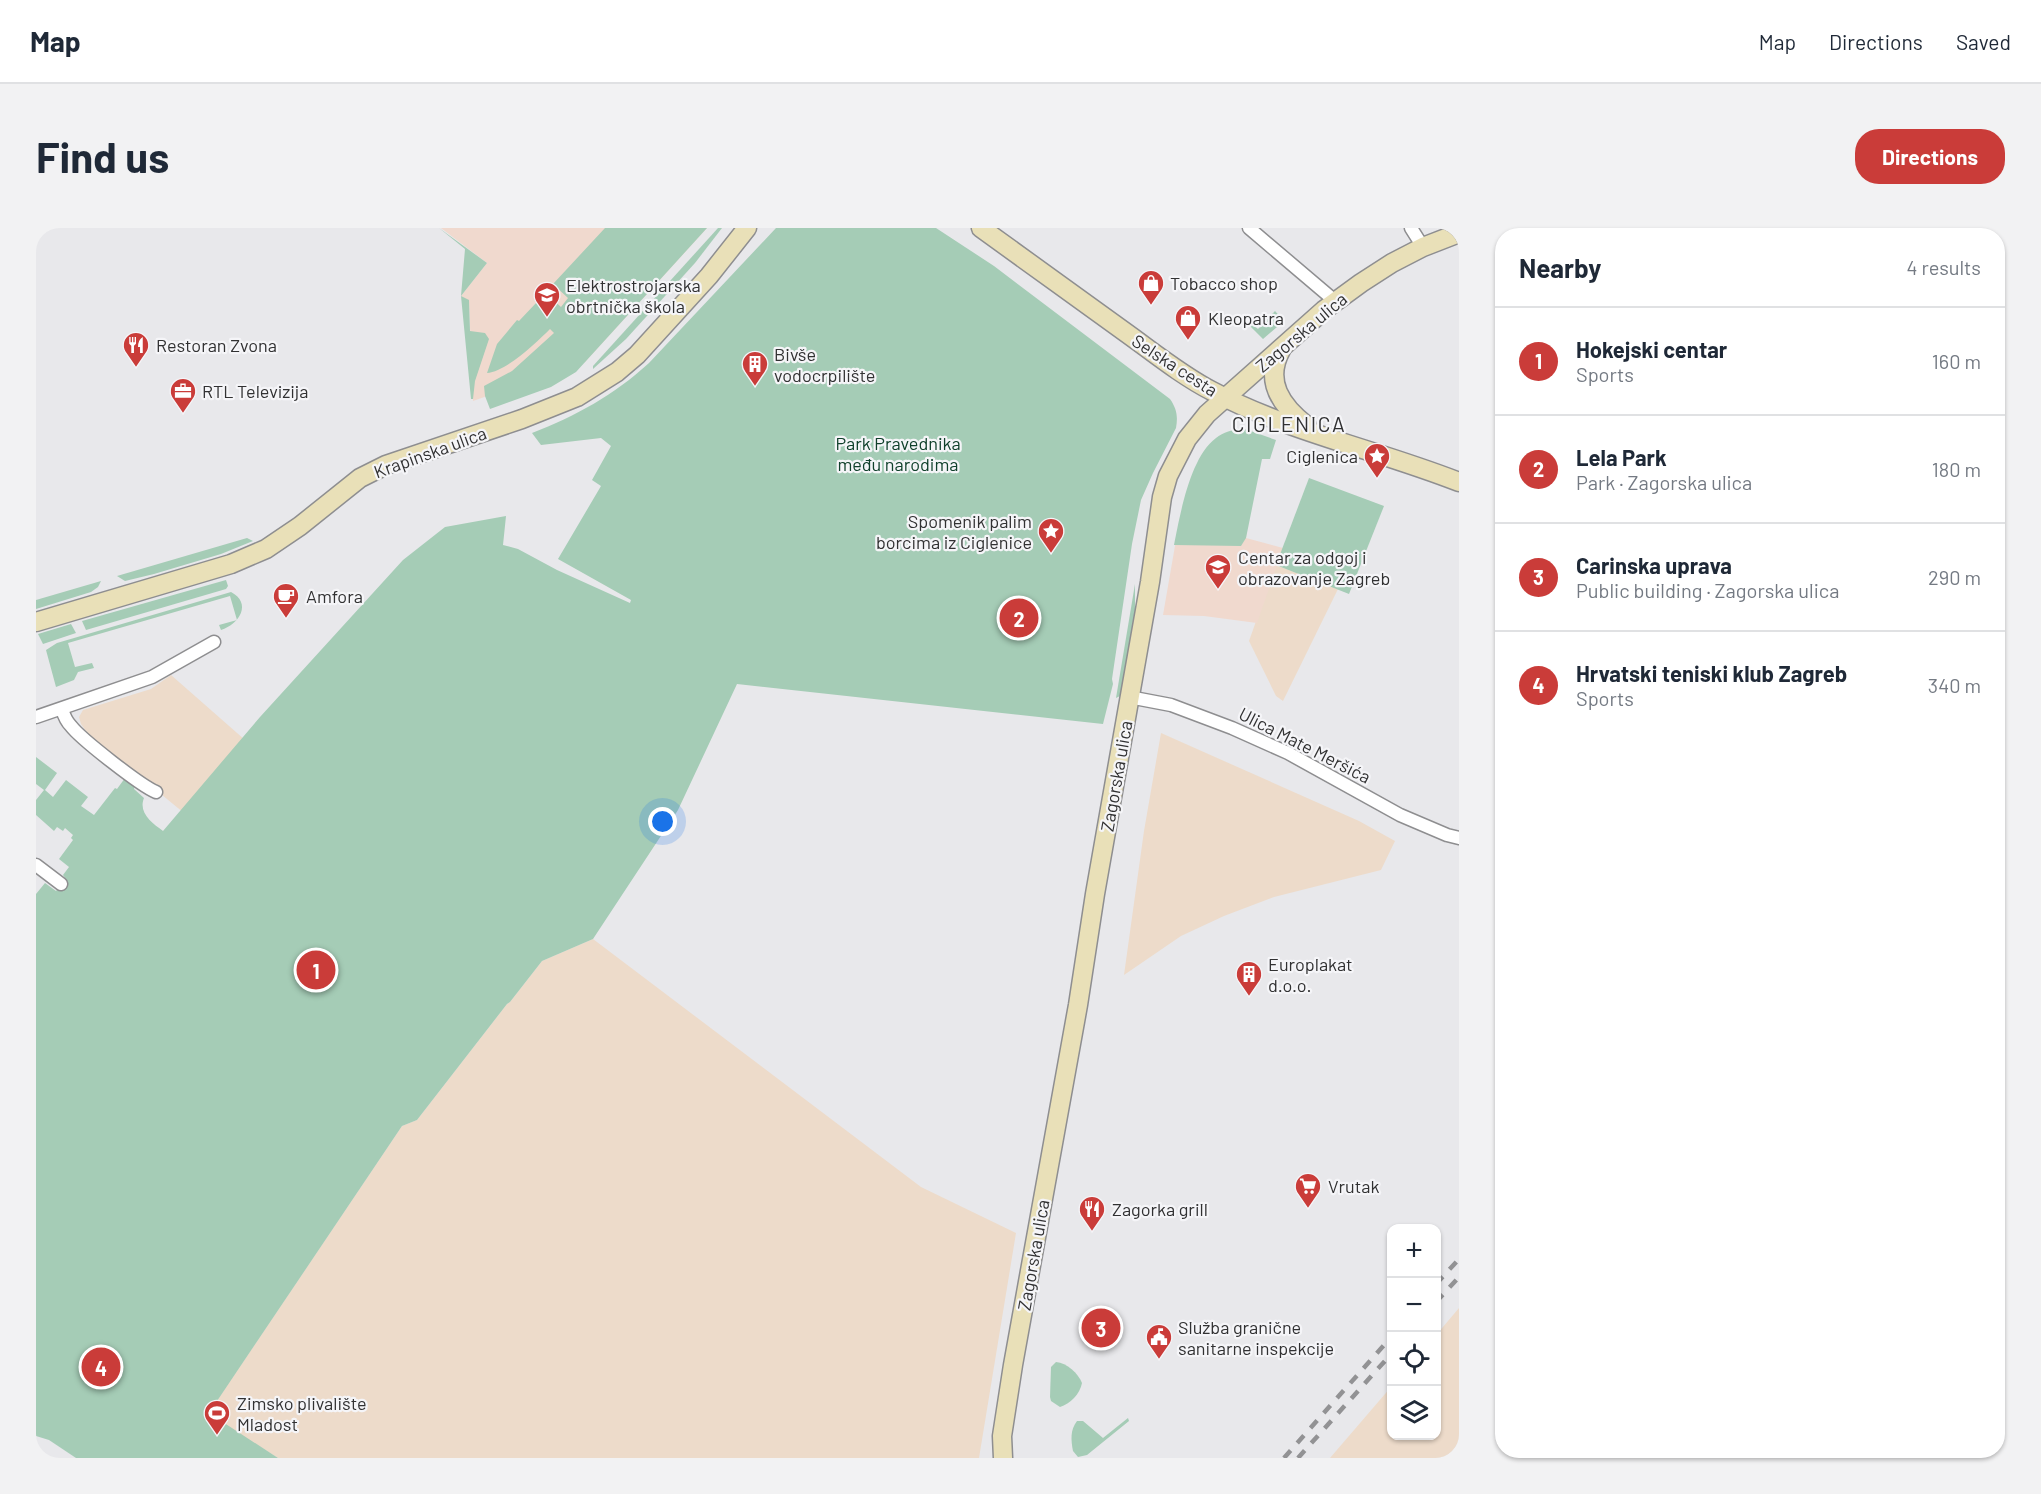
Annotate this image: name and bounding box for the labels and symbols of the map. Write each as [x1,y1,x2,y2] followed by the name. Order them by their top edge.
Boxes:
[1136,268,1166,306] shop icon: Tobacco shop
[1170,272,1278,294] place label: Tobacco shop
[566,274,701,317] place label: Elektrostrojarska obrtnička škola
[532,280,562,318] school or university icon: Elektrostrojarska obrtnička škola
[1251,287,1351,377] street label: Zagorska ulica
[1173,303,1203,341] shop icon: Kleopatra
[1208,307,1284,329] place label: Kleopatra
[1128,329,1222,401] street label: Selska cesta
[121,330,151,368] restaurant icon: Restoran Zvona
[156,334,277,356] place label: Restoran Zvona
[774,343,875,386] place label: Bivše vodocrpilište
[740,349,770,387] building icon: Bivše vodocrpilište
[168,376,198,414] office icon: RTL Televizija
[202,380,309,402] place label: RTL Televizija
[1232,411,1346,436] district label: CIGLENICA
[371,421,489,483] street label: Krapinska ulica
[835,432,961,475] park label: Park Pravednika među narodima
[1362,441,1392,479] place icon: Ciglenica
[1286,445,1358,467] place label: Ciglenica
[876,510,1032,553] place label: Spomenik palim borcima iz Ciglenice
[1036,516,1066,554] place icon: Spomenik palim borcima iz Ciglenice
[1238,546,1390,589] place label: Centar za odgoj i obrazovanje Zagreb
[1203,552,1233,590] school or university icon: Centar za odgoj i obrazovanje Zagreb
[271,581,301,619] cafe icon: Amfora
[306,585,363,607] place label: Amfora
[1000,596,1038,640] pin: 2
[1235,702,1375,788] street label: Ulica Mate Meršića
[1095,719,1137,833] street label: Zagorska ulica
[648,807,677,836] your location
[296,948,336,992] pin: 1
[1268,953,1353,996] place label: Europlakat d.o.o.
[1234,959,1264,997] building icon: Europlakat d.o.o.
[1293,1171,1323,1209] supermarket icon: Vrutak
[1328,1175,1379,1197] place label: Vrutak
[1077,1194,1107,1232] restaurant icon: Zagorka grill
[1012,1198,1054,1312] street label: Zagorska ulica
[1112,1198,1208,1220] place label: Zagorka grill
[1082,1306,1120,1350] pin: 3
[1178,1316,1334,1359] place label: Služba granične sanitarne inspekcije
[1144,1322,1174,1360] public building icon: Služba granične sanitarne inspekcije
[82,1344,120,1390] pin: 4
[237,1392,367,1435] place label: Zimsko plivalište Mladost
[202,1398,232,1436] sports icon: Zimsko plivalište Mladost

